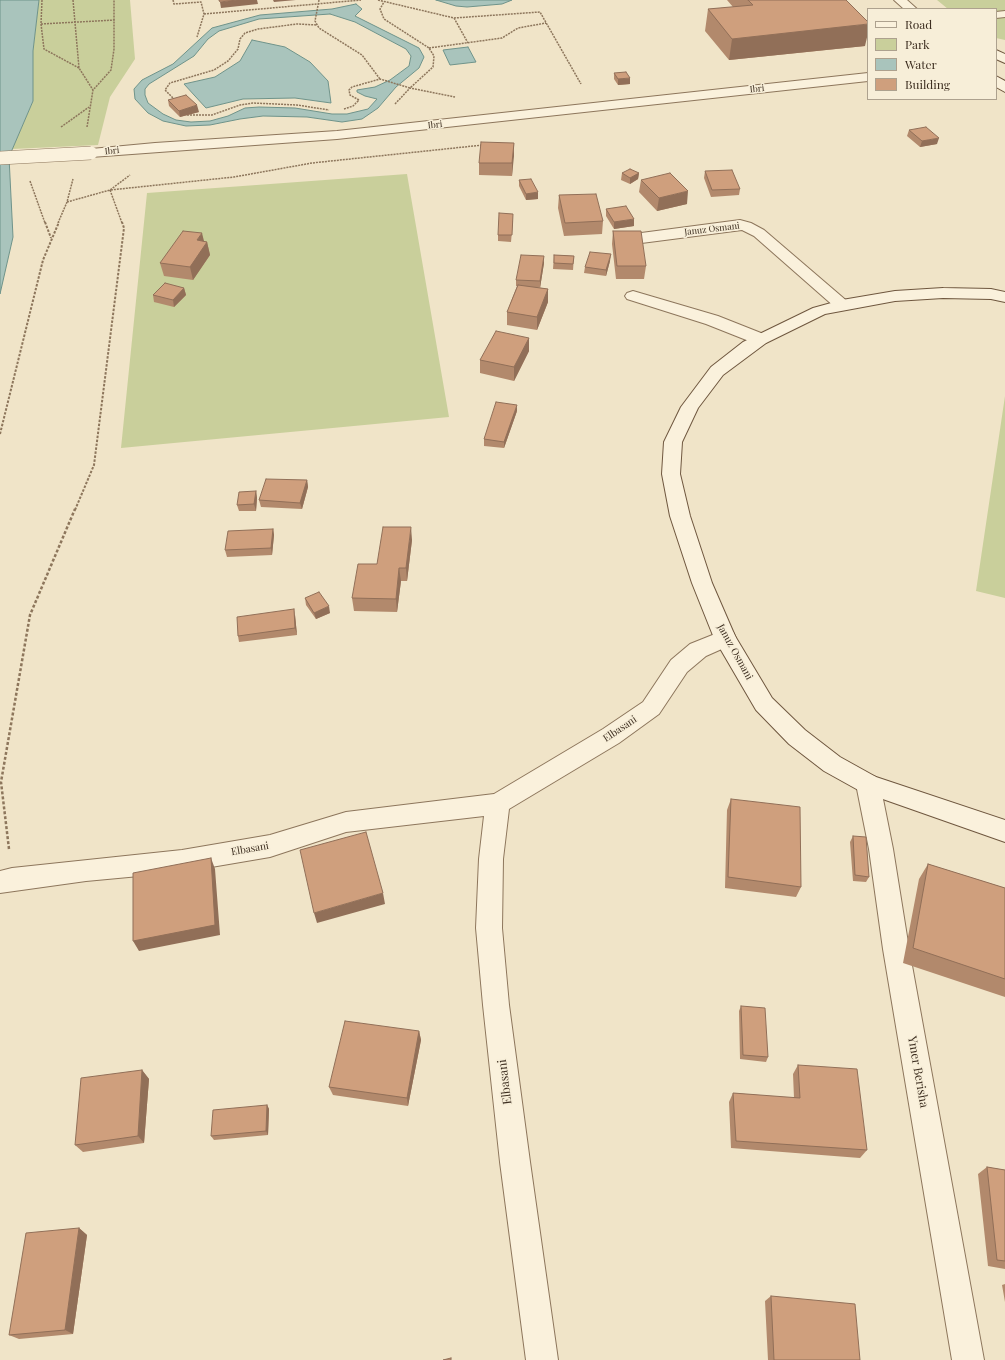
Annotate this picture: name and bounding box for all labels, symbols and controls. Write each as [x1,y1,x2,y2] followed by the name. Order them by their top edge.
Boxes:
[867,8,997,100] legend
[905,16,932,32] text: Road
[905,36,930,52] text: Park
[905,56,937,72] text: Water
[905,76,950,92] text: Building
[749,83,765,95] street label: Ibri
[427,119,443,131] street label: Ibri
[104,145,120,157] street label: Ibri
[684,220,740,238] street label: Januz Osmani
[715,622,755,682] street label: Januz Osmani
[601,713,639,745] street label: Elbasani
[230,840,270,858] street label: Elbasani
[905,1035,931,1109] street label: Ymer Berisha
[495,1059,515,1105] street label: Elbasani

